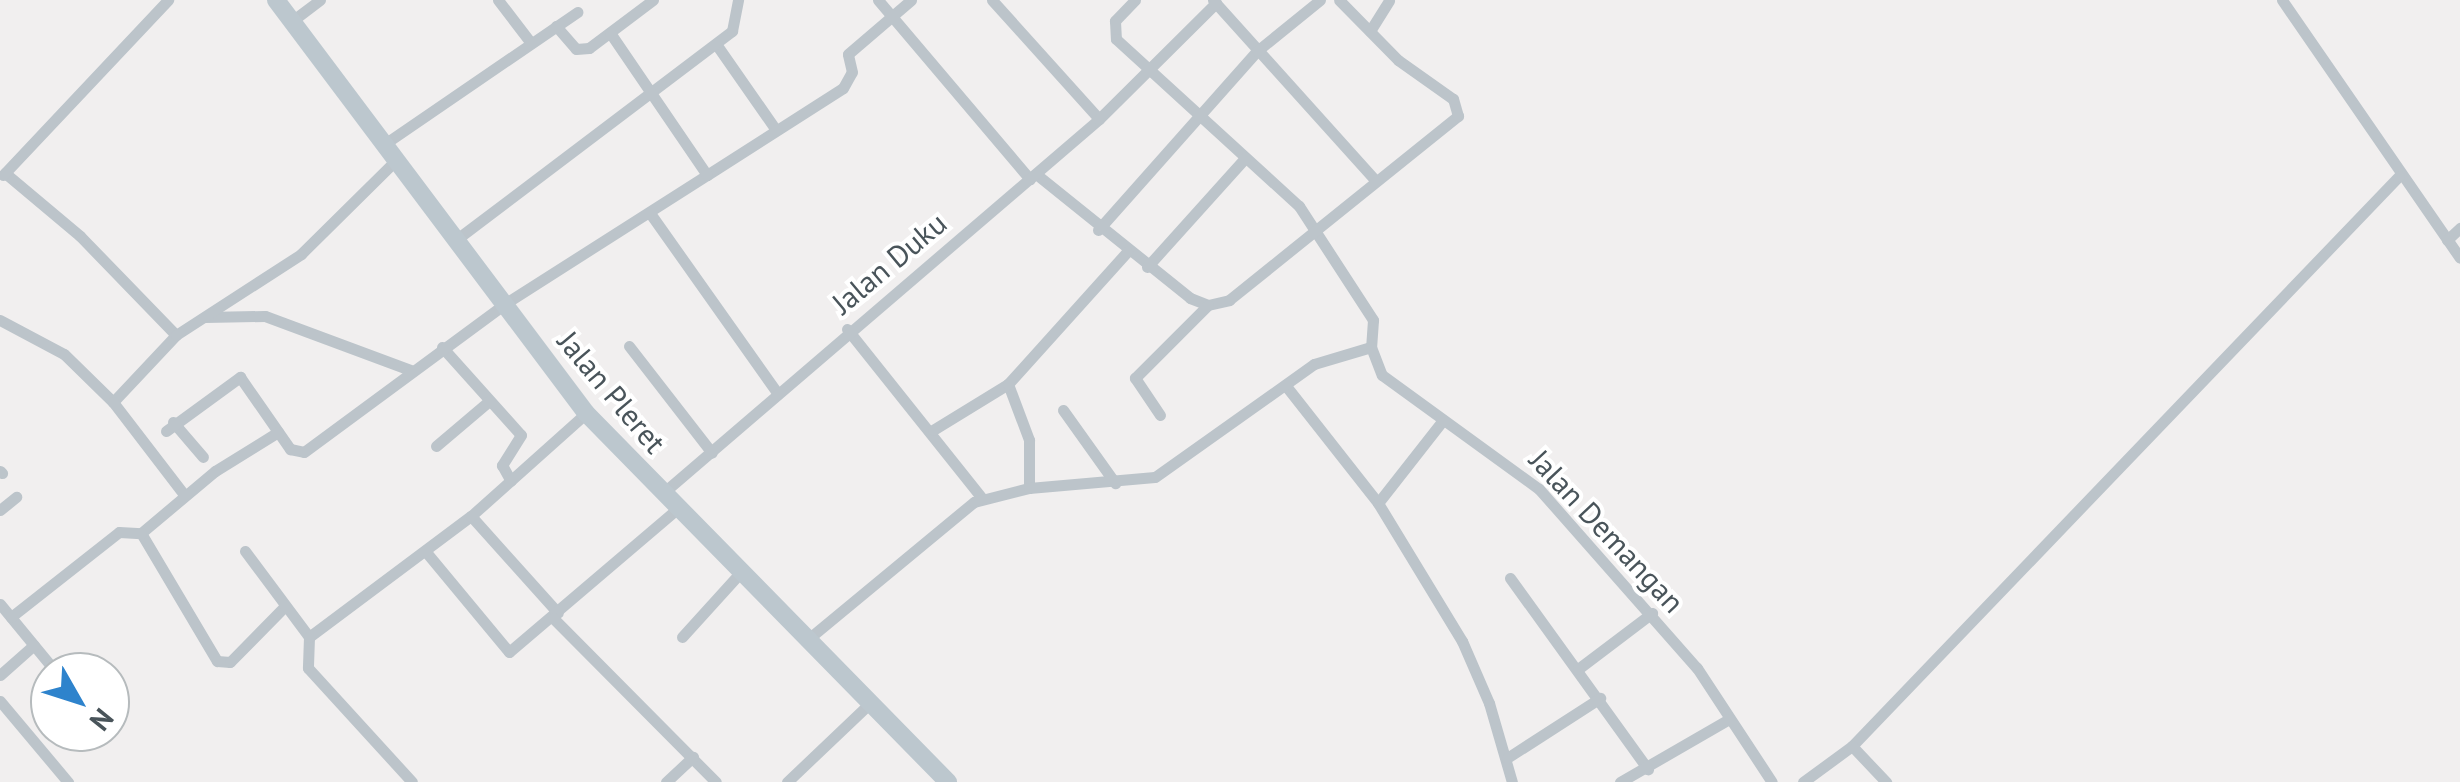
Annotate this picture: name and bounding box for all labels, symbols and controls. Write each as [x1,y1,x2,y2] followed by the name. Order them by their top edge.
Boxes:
[825,205,953,321] street label: Jalan Duku
[551,324,673,460] street label: Jalan Pleret
[1522,442,1692,620] street label: Jalan Demangan
[30,652,130,752] north arrow
[82,701,122,739] text: N

